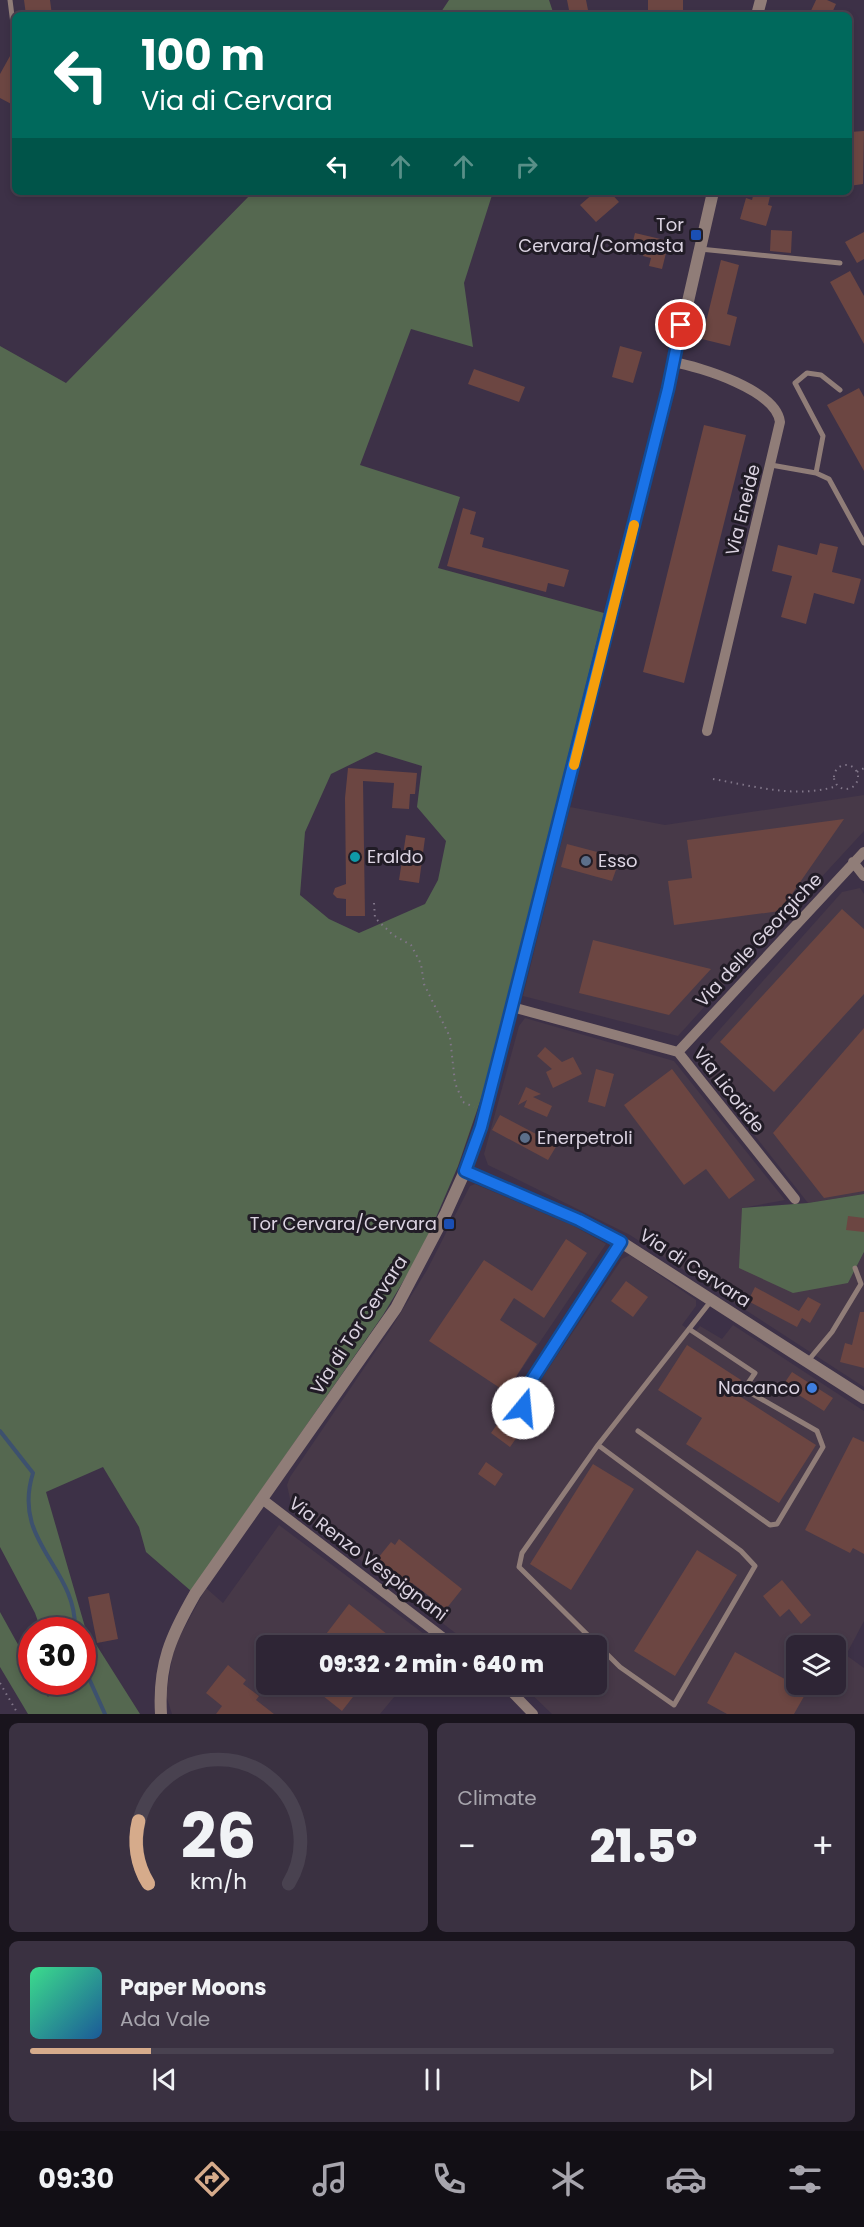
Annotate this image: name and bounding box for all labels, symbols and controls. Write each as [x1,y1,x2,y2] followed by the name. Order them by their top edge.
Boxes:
[141,26,265,85] text: 100 m
[42,36,120,114] icon: left
[141,82,333,119] text: Via di Cervara
[321,150,354,183] icon: left
[384,150,417,183] icon: ahead
[447,150,480,183] icon: ahead
[510,150,543,183] icon: right
[518,212,684,258] place label: Tor Cervara/Comasta
[689,228,703,242] marker: Tor Cervara/Comasta
[655,299,706,350] pin
[664,308,697,341] icon: arrive
[719,462,766,558] street label: Via Eneide
[367,844,423,869] place label: Eraldo
[598,848,638,873] place label: Esso
[348,850,362,864] marker: Eraldo
[579,854,593,868] marker: Esso
[690,867,828,1012] street label: Via delle Georgiche
[688,1042,771,1138] street label: Via Licoride
[537,1125,633,1150] place label: Enerpetroli
[518,1131,532,1145] marker: Enerpetroli
[250,1211,437,1236] place label: Tor Cervara/Cervara
[442,1217,456,1231] marker: Tor Cervara/Cervara
[635,1222,756,1313] street label: Via di Cervara
[304,1251,413,1399] street label: Via di Tor Cervara
[718,1375,800,1400] place label: Nacanco
[491,1376,555,1440] position arrow
[805,1381,819,1395] marker: Nacanco
[284,1491,453,1627] street label: Via Renzo Vespignani
[18,1617,96,1695] speed limit sign: 30
[786,1635,846,1695] map controls
[786,1635,846,1695] button: layers
[319,1649,544,1680] text: 09:32 · 2 min · 640 m
[458,1784,537,1812] text: Climate
[181,1792,256,1880] text: 26
[590,1815,697,1878] text: 21.5°
[458,1823,476,1870] text: −
[811,1823,834,1870] text: +
[190,1867,247,1898] text: km/h
[120,1972,267,2003] text: Paper Moons
[120,2005,210,2033] text: Ada Vale
[148,2063,181,2096] icon: previous
[416,2063,449,2096] icon: pause
[684,2063,717,2096] icon: next
[191,2158,233,2200] icon: directions
[309,2158,351,2200] icon: music
[428,2158,470,2200] icon: phone
[547,2158,589,2200] icon: climate
[665,2158,707,2200] icon: car
[784,2158,826,2200] icon: filters
[38,2160,114,2197] text: 09:30

